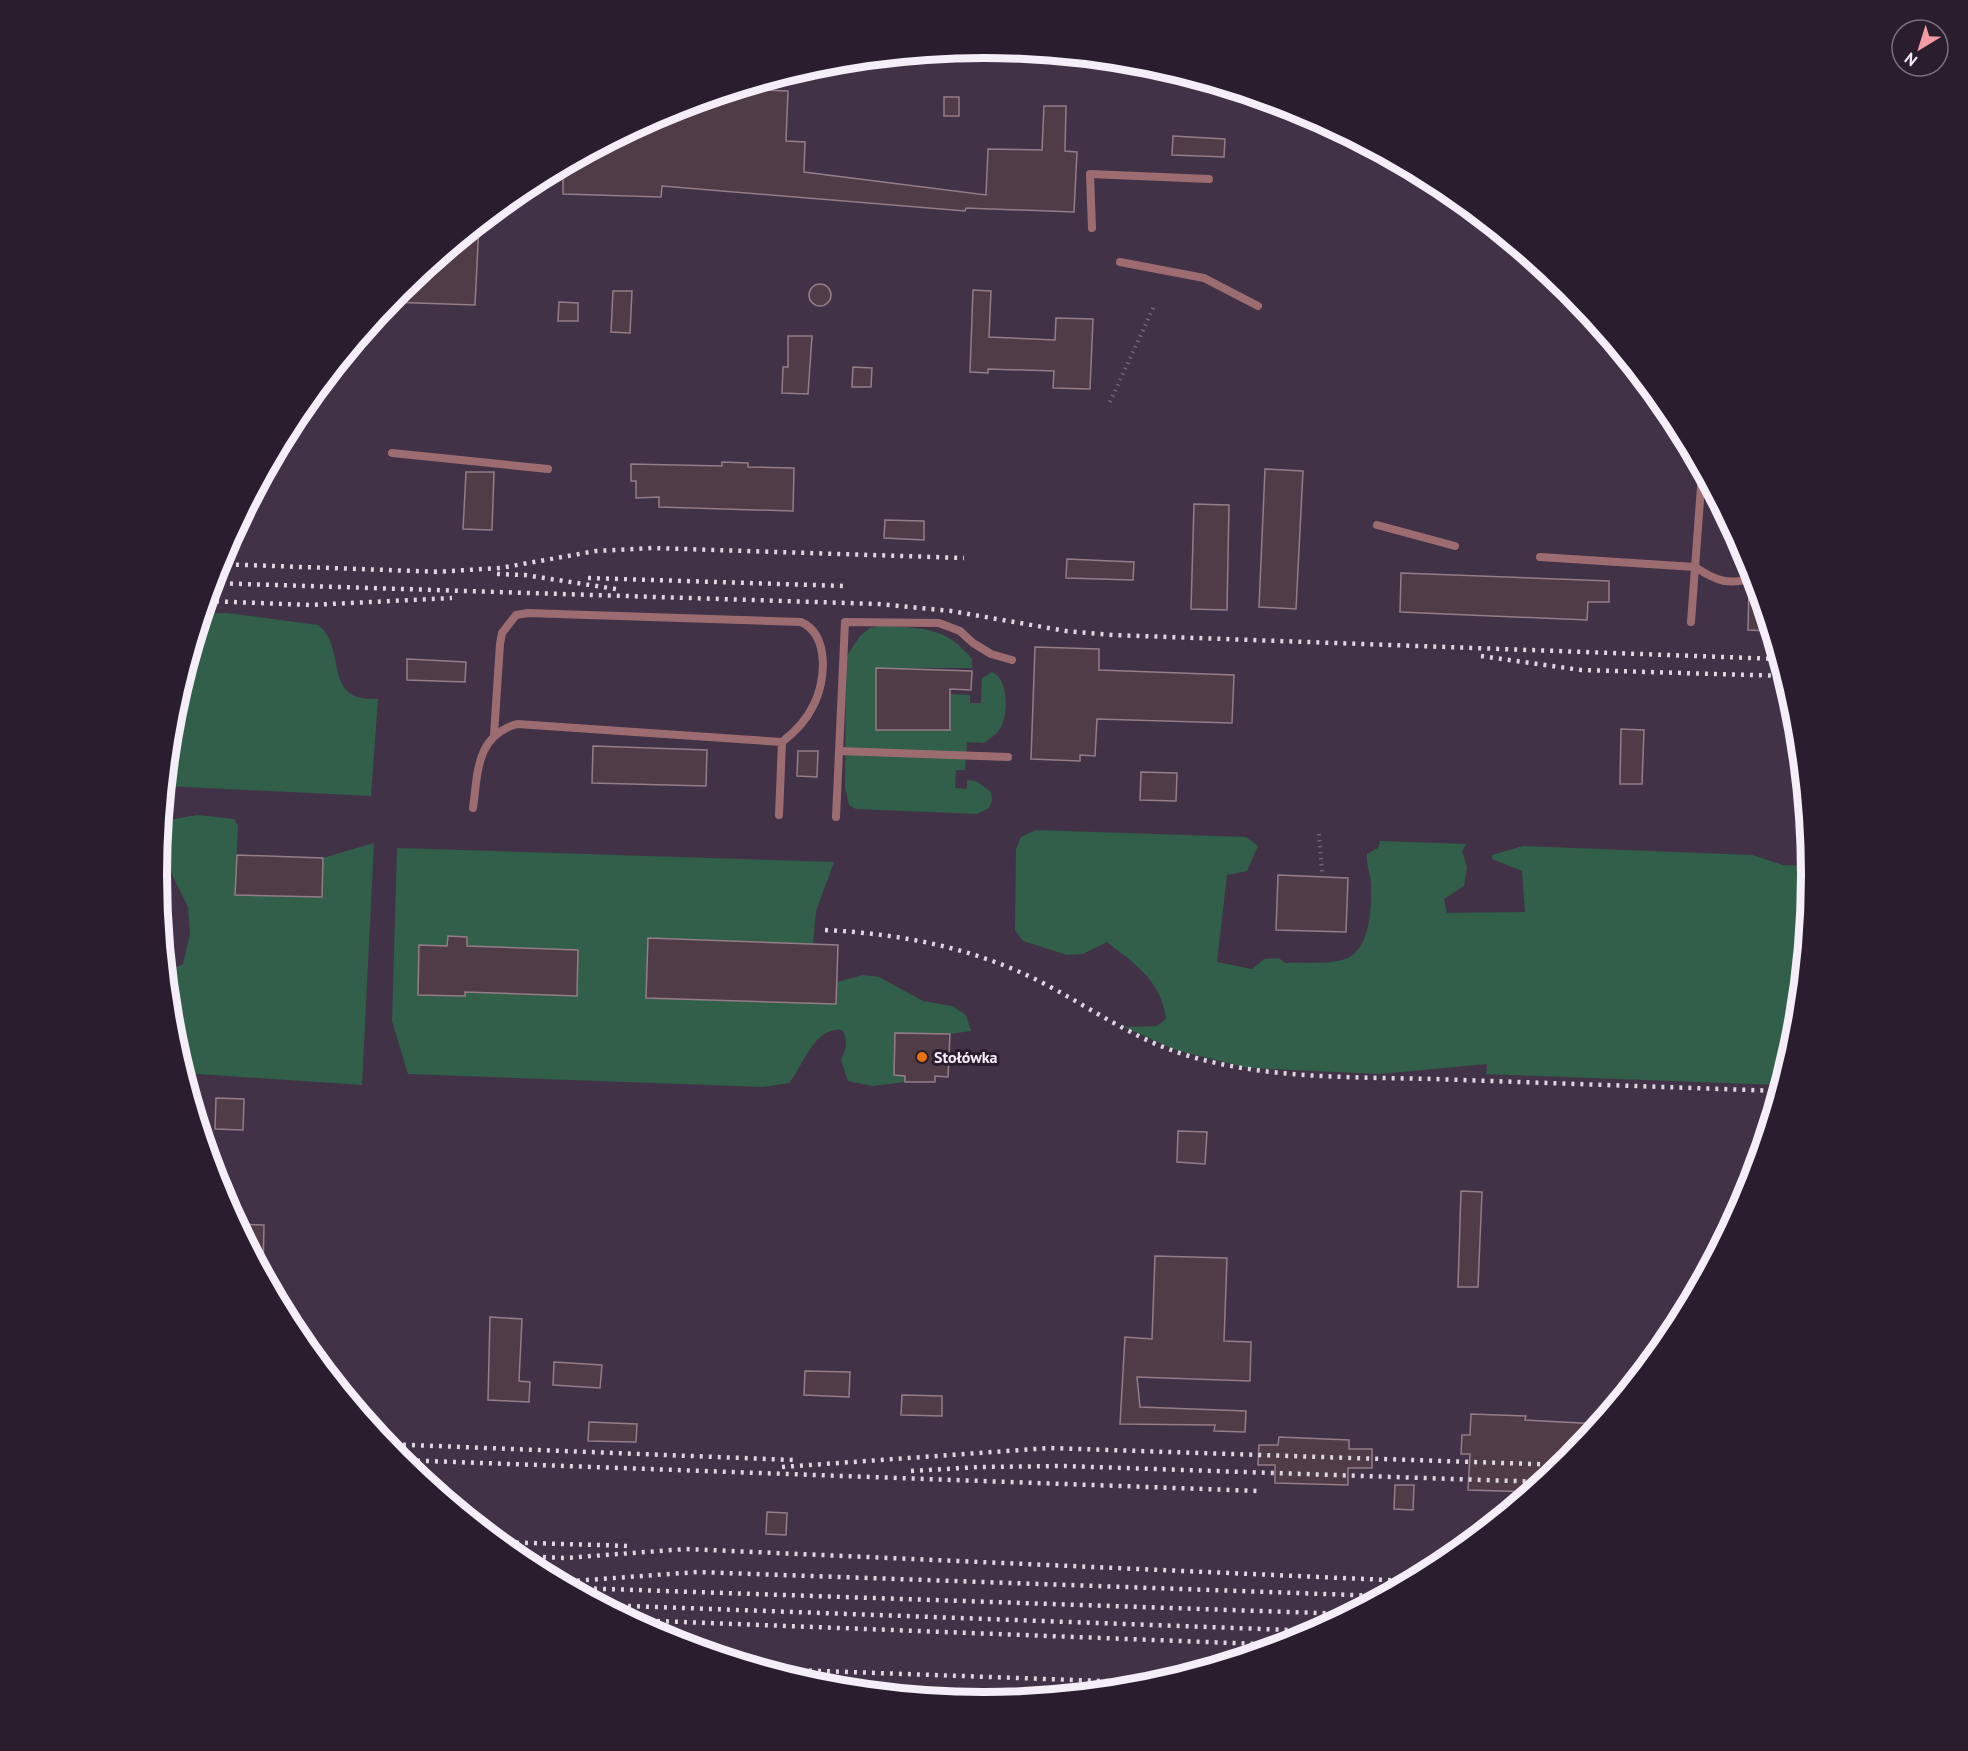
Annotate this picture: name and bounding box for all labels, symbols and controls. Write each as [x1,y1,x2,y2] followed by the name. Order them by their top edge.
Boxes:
[1890,18,1950,78] north arrow
[1900,49,1921,71] text: N
[934,1047,998,1067] place label: Stołówka
[915,1050,929,1064] marker: Stołówka

